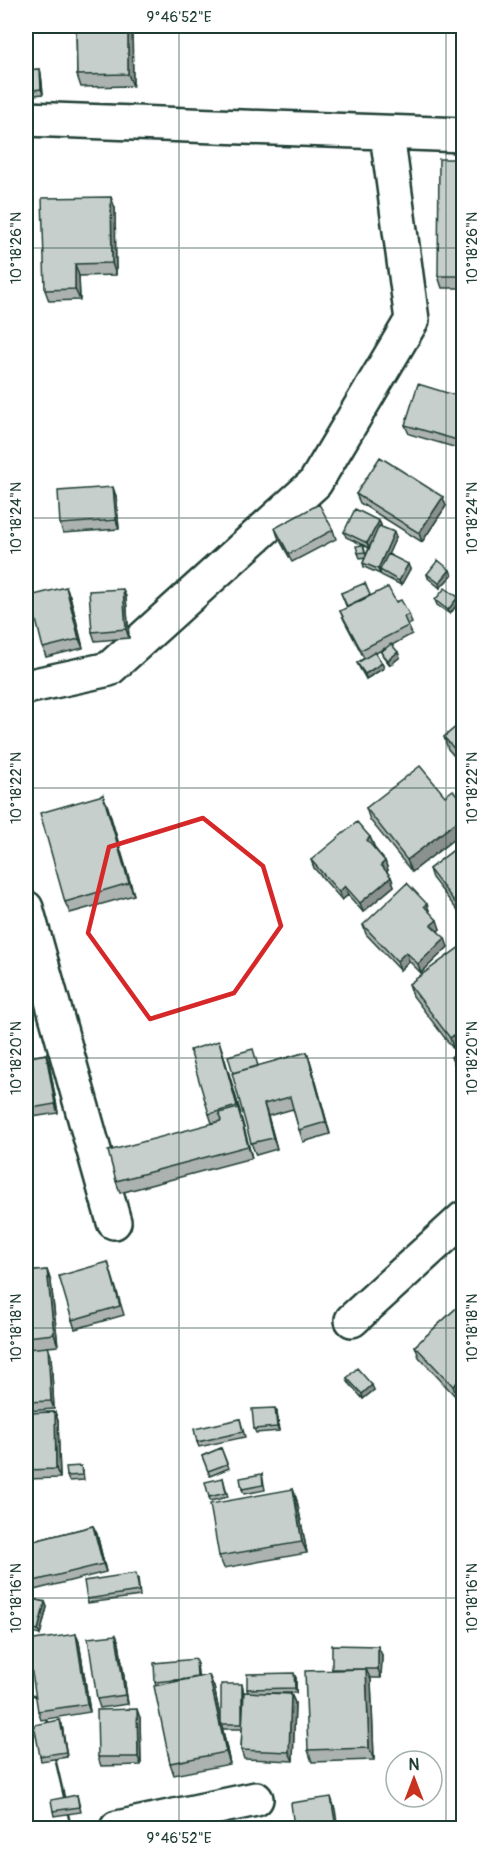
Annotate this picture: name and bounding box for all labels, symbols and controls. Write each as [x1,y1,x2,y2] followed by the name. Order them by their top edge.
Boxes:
[146,8,212,27] text: 9°46'52"E
[7,212,26,284] text: 10°18'26"N
[463,212,482,284] text: 10°18'26"N
[7,482,26,554] text: 10°18'24"N
[463,482,482,554] text: 10°18'24"N
[7,752,26,824] text: 10°18'22"N
[463,752,482,824] text: 10°18'22"N
[7,1021,26,1095] text: 10°18'20"N
[463,1021,482,1095] text: 10°18'20"N
[7,1294,26,1362] text: 10°18'18"N
[463,1294,482,1362] text: 10°18'18"N
[7,1563,26,1633] text: 10°18'16"N
[463,1563,482,1633] text: 10°18'16"N
[384,1749,444,1809] north arrow
[409,1755,420,1775] text: N
[146,1829,212,1848] text: 9°46'52"E

